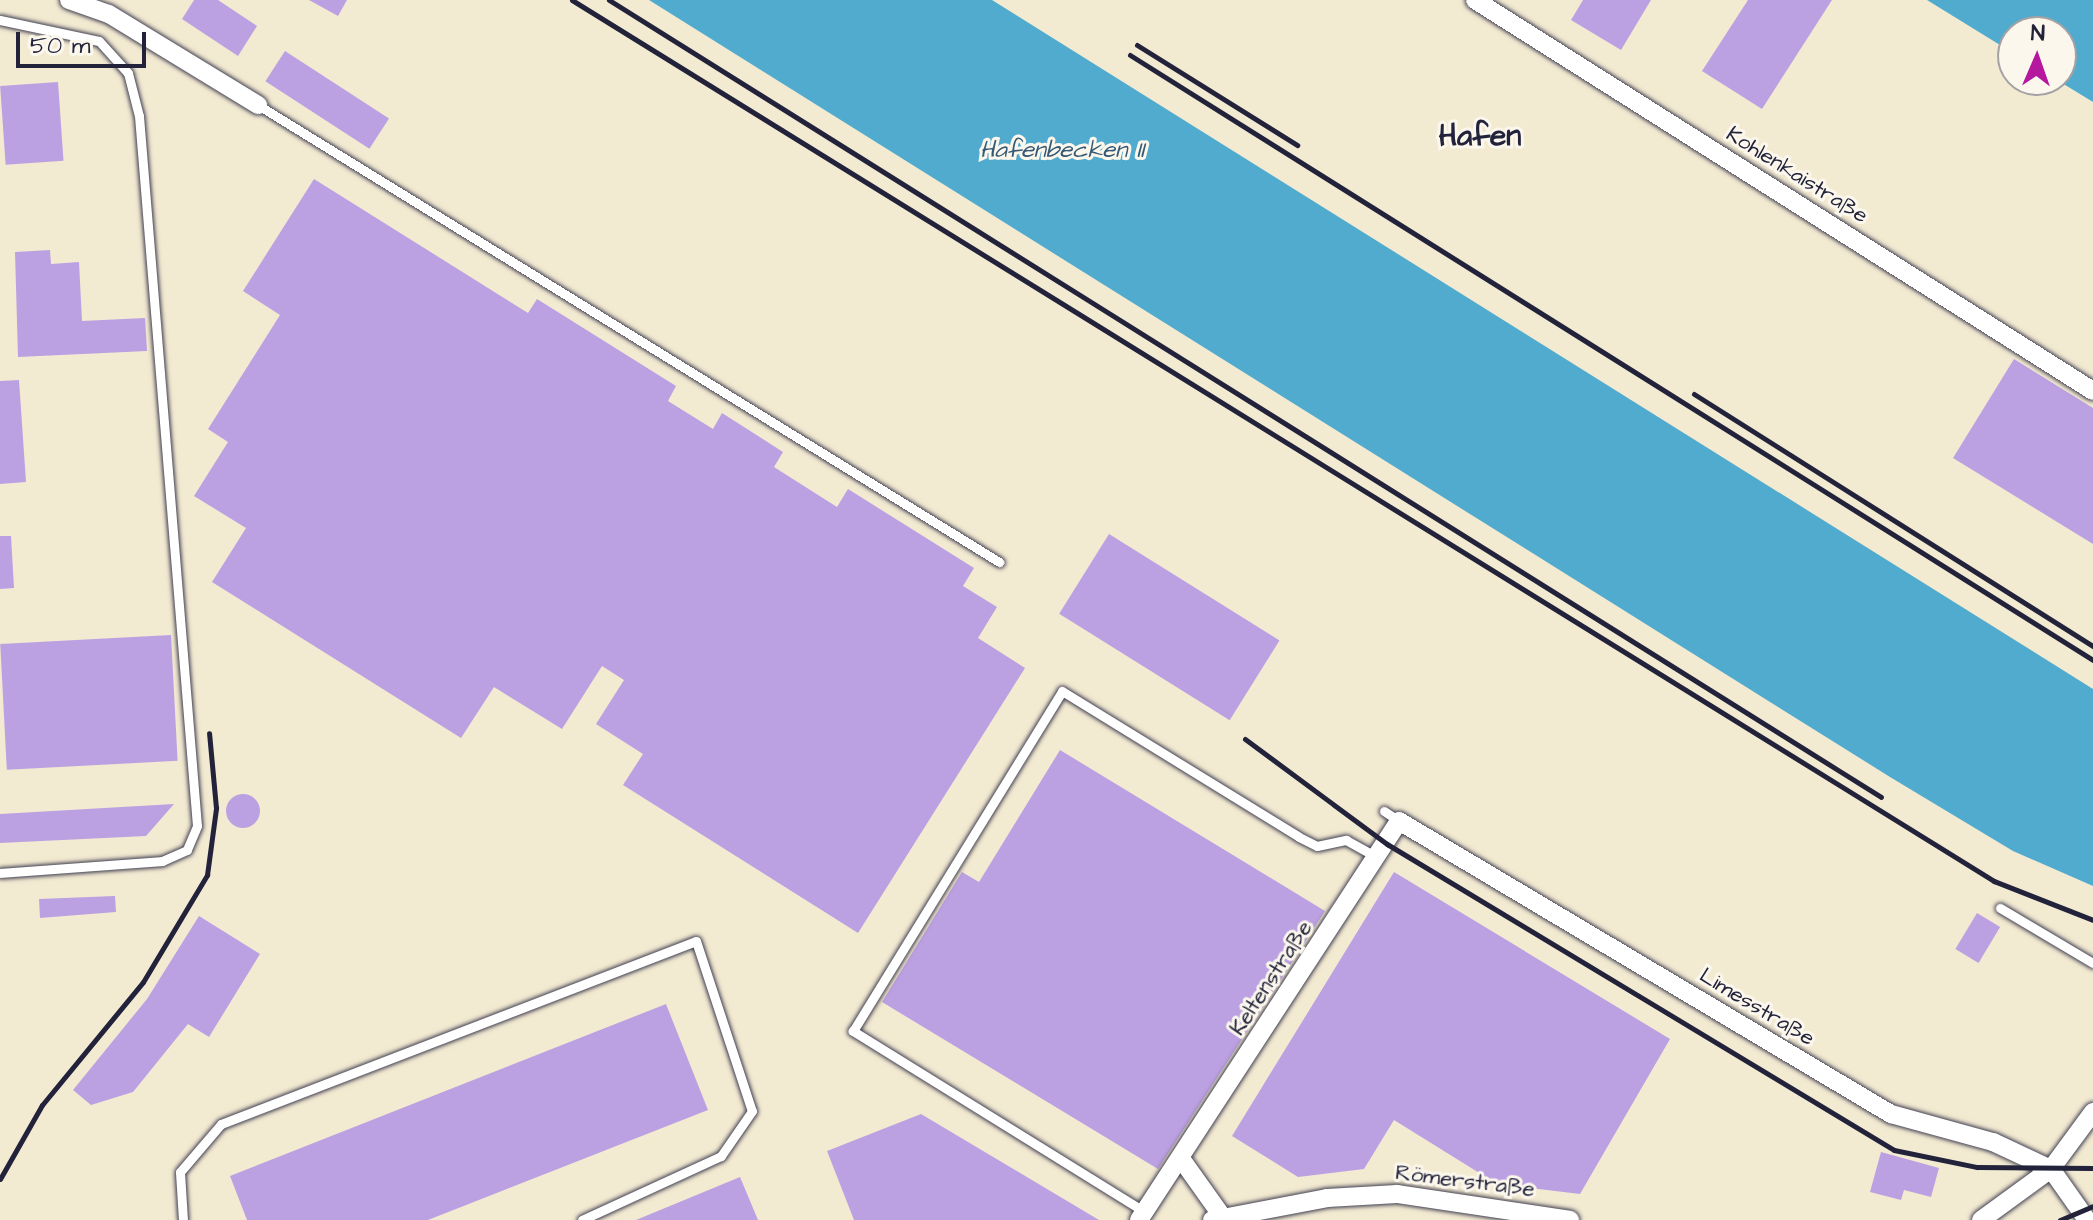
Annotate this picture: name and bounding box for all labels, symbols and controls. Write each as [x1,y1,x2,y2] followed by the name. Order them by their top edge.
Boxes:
[20,16,150,66] scale bar
[1997,16,2077,96] north arrow
[2030,18,2045,49] text: N
[30,29,90,63] text: 50 m
[1439,118,1521,154] district label: Hafen
[1721,121,1873,229] street label: Kohlenkaistraße
[980,137,1144,165] water label: Hafenbecken II
[1224,916,1318,1040] street label: Keltenstraße
[1695,962,1819,1052] street label: Limesstraße
[1394,1159,1536,1203] street label: Römerstraße

